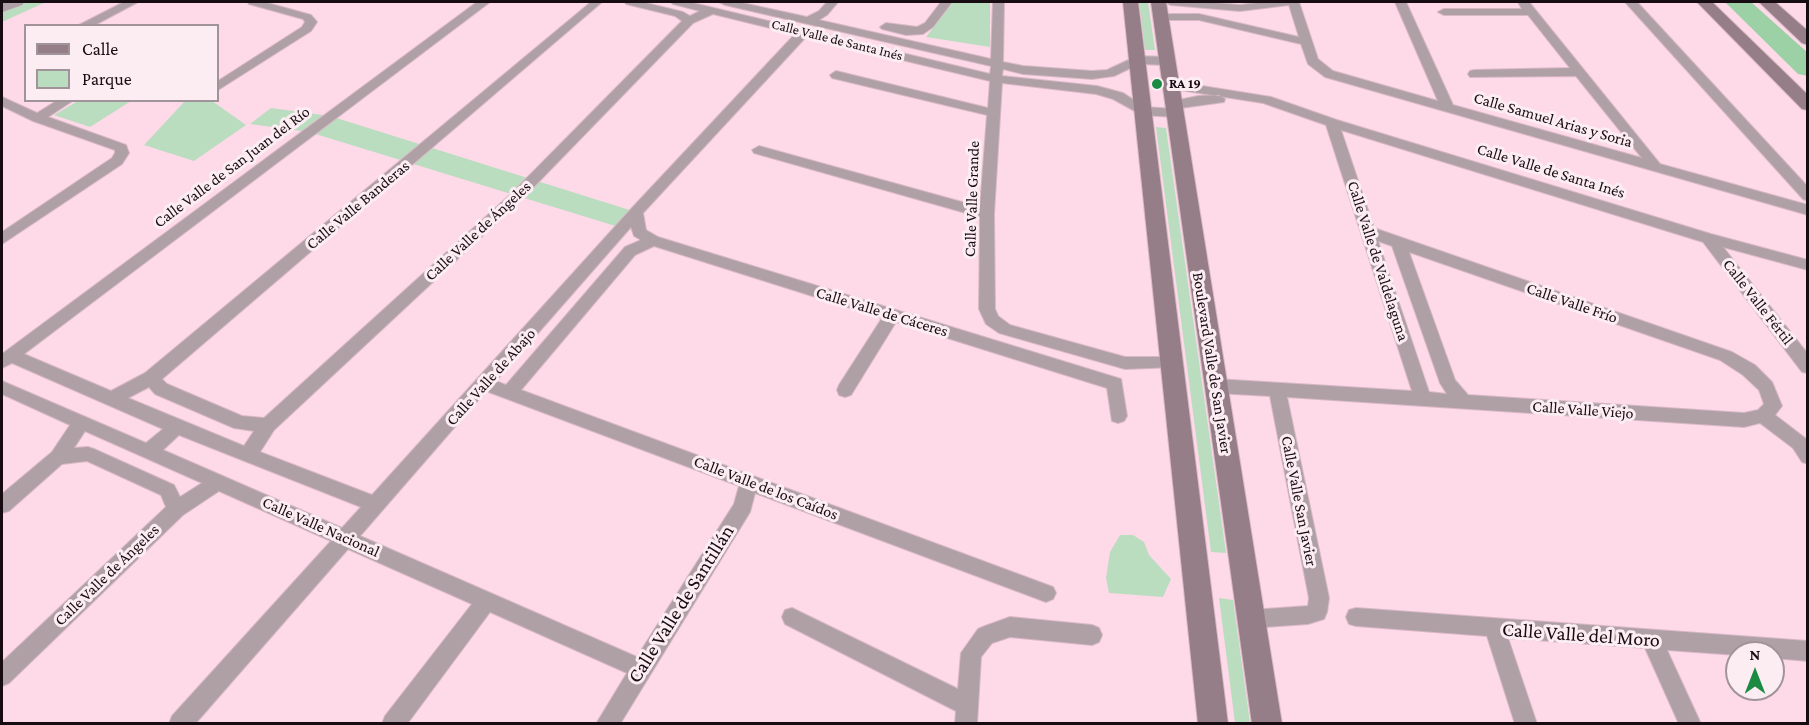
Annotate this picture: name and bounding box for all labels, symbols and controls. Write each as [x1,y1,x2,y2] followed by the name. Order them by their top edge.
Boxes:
[770,16,904,64] street label: Calle Valle de Santa Inés
[24,24,219,102] legend
[82,39,118,59] text: Calle
[82,69,132,89] text: Parque
[1169,76,1201,92] place label: RA 19
[1150,77,1164,91] marker: RA 19
[1471,88,1635,152] street label: Calle Samuel Arias y Soria
[150,102,314,232] street label: Calle Valle de San Juan del Río
[1475,139,1627,203] street label: Calle Valle de Santa Inés
[960,140,984,258] street label: Calle Valle Grande
[303,156,413,254] street label: Calle Valle Banderas
[421,177,535,285] street label: Calle Valle de Ángeles
[1343,179,1413,343] street label: Calle Valle de Valdelaguna
[1719,255,1797,349] street label: Calle Valle Fértil
[1188,271,1236,455] street label: Boulevard Valle de San Javier
[1524,278,1620,328] street label: Calle Valle Frío
[814,283,950,341] street label: Calle Valle de Cáceres
[442,324,540,430] street label: Calle Valle de Abajo
[1532,397,1634,423] street label: Calle Valle Viejo
[1277,434,1321,568] street label: Calle Valle San Javier
[691,452,841,524] street label: Calle Valle de los Caídos
[259,493,383,561] street label: Calle Valle Nacional
[51,520,163,630] street label: Calle Valle de Ángeles
[623,521,739,687] street label: Calle Valle de Santillán
[1501,618,1661,652] street label: Calle Valle del Moro
[1725,641,1785,701] north arrow
[1750,646,1760,663] text: N

